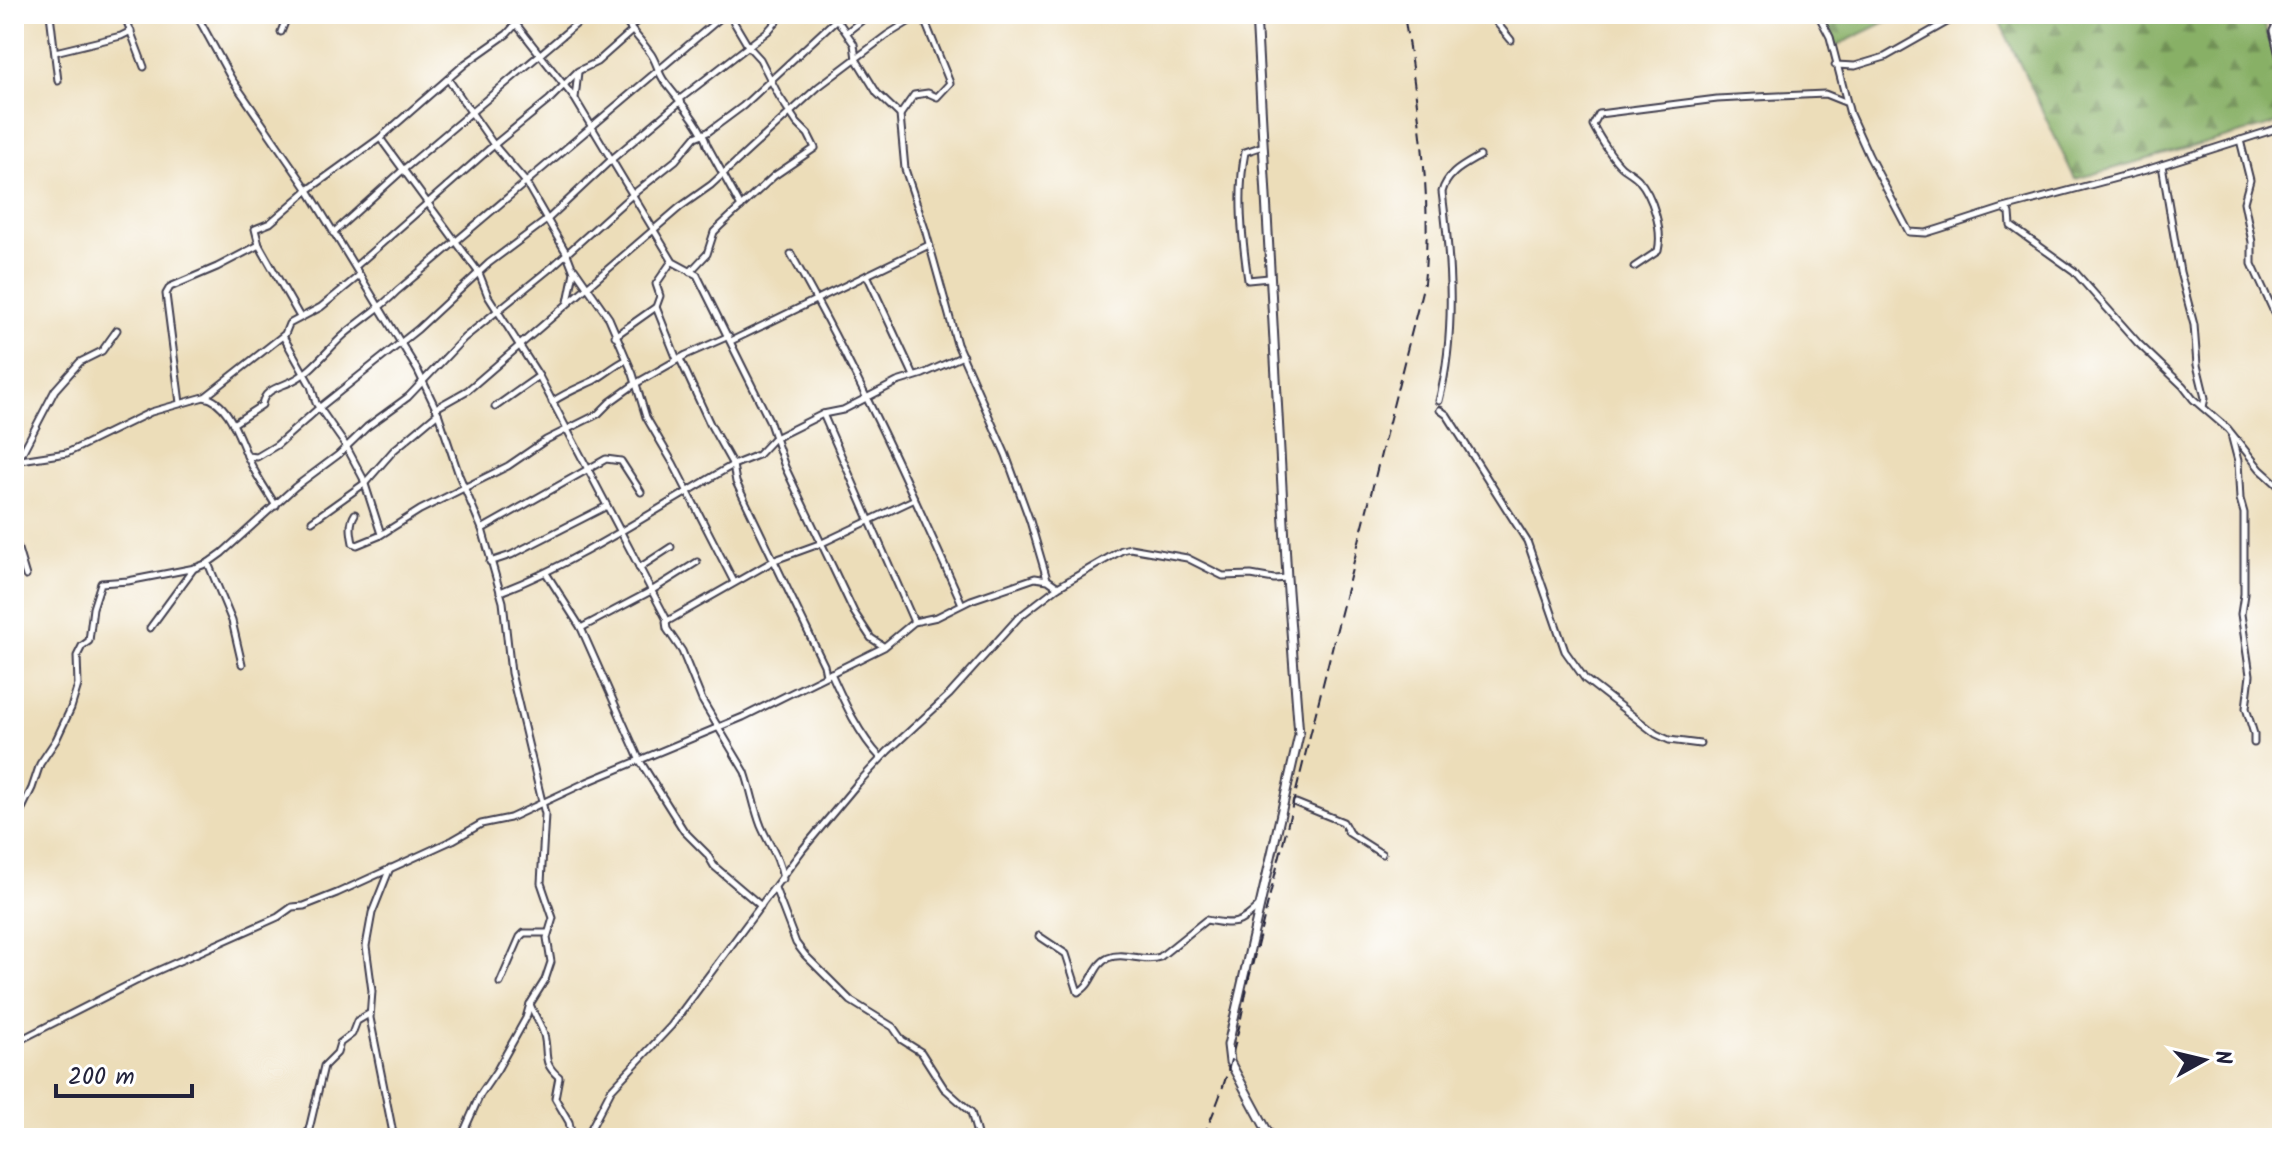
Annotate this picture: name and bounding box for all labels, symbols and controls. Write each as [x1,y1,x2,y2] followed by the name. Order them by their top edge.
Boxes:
[2164,1020,2244,1100] north arrow
[56,1048,192,1098] scale bar
[2203,1048,2240,1067] text: N
[68,1058,135,1097] text: 200 m

